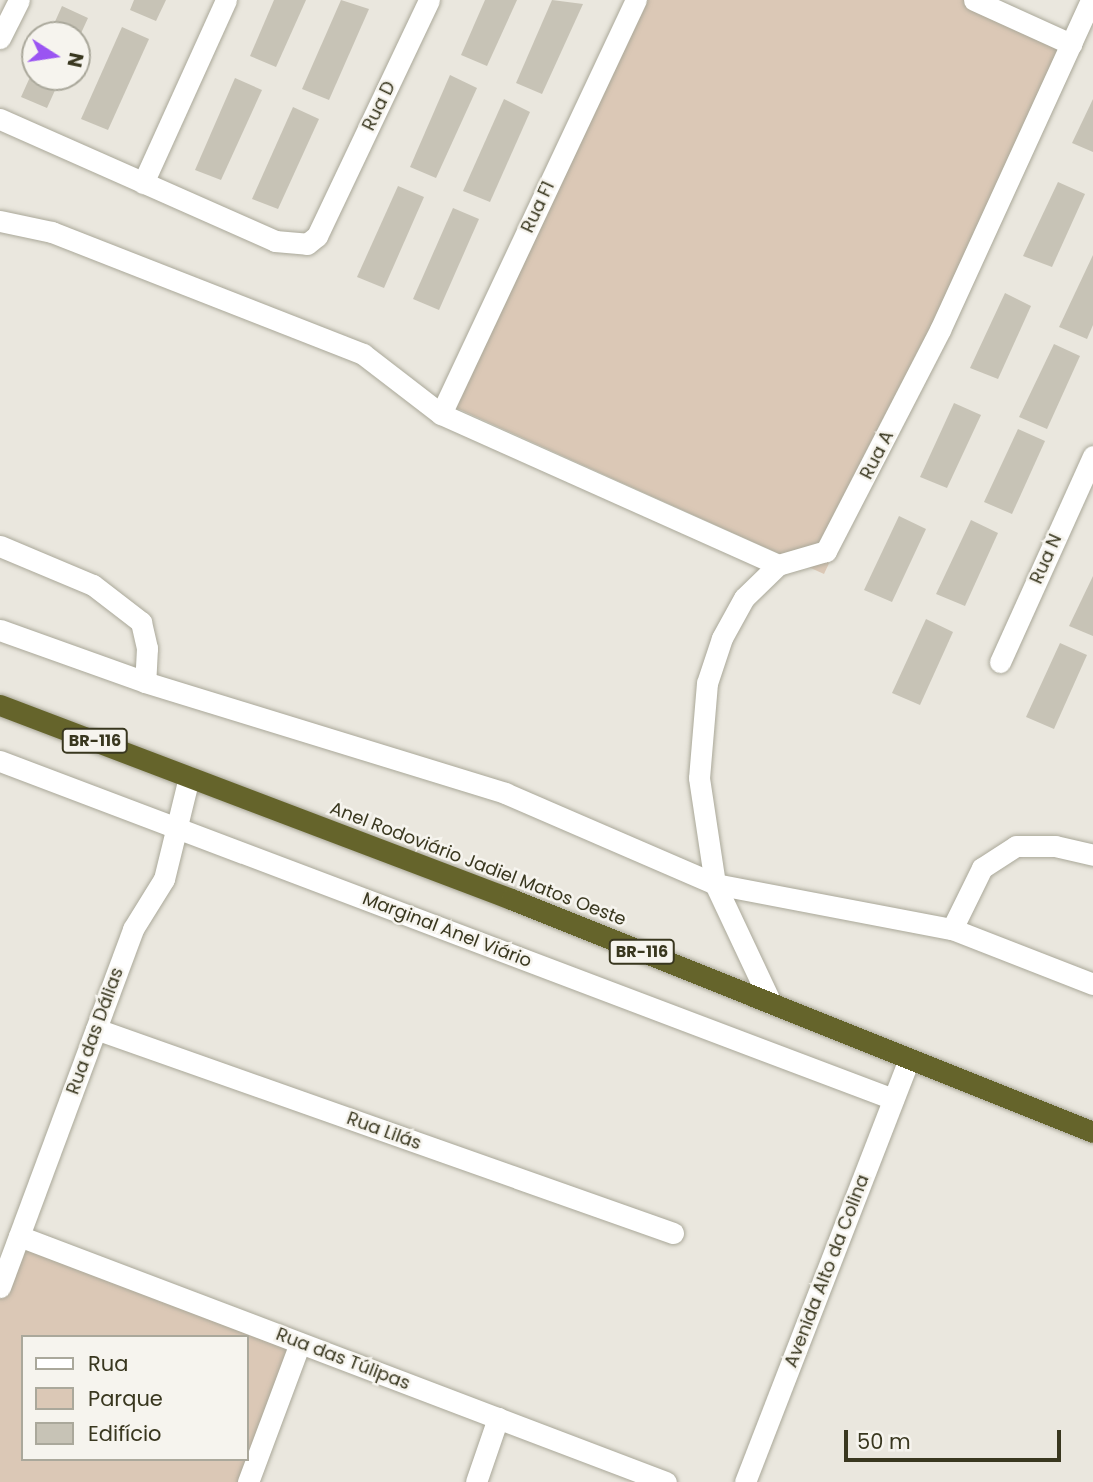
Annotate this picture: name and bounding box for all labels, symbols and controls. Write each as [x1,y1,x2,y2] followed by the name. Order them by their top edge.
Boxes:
[21,21,91,91] north arrow
[60,50,90,70] text: N
[358,78,400,134] street label: Rua D
[517,178,559,236] street label: Rua F1
[856,427,898,483] street label: Rua A
[1026,531,1066,587] street label: Rua N
[62,728,128,754] road number: BR-116
[327,797,629,931] street label: Anel Rodoviário Jadiel Matos Oeste
[359,888,535,972] street label: Marginal Anel Viário
[609,940,675,964] road number: BR-116
[62,965,128,1097] street label: Rua das Dálias
[344,1108,424,1154] street label: Rua Lilás
[780,1171,874,1371] street label: Avenida Alto da Colina
[273,1324,413,1394] street label: Rua das Túlipas
[21,1335,248,1461] legend
[88,1349,128,1378] text: Rua
[88,1384,163,1413] text: Parque
[848,1416,1065,1460] scale bar
[88,1419,162,1448] text: Edifício
[857,1427,911,1456] text: 50 m

